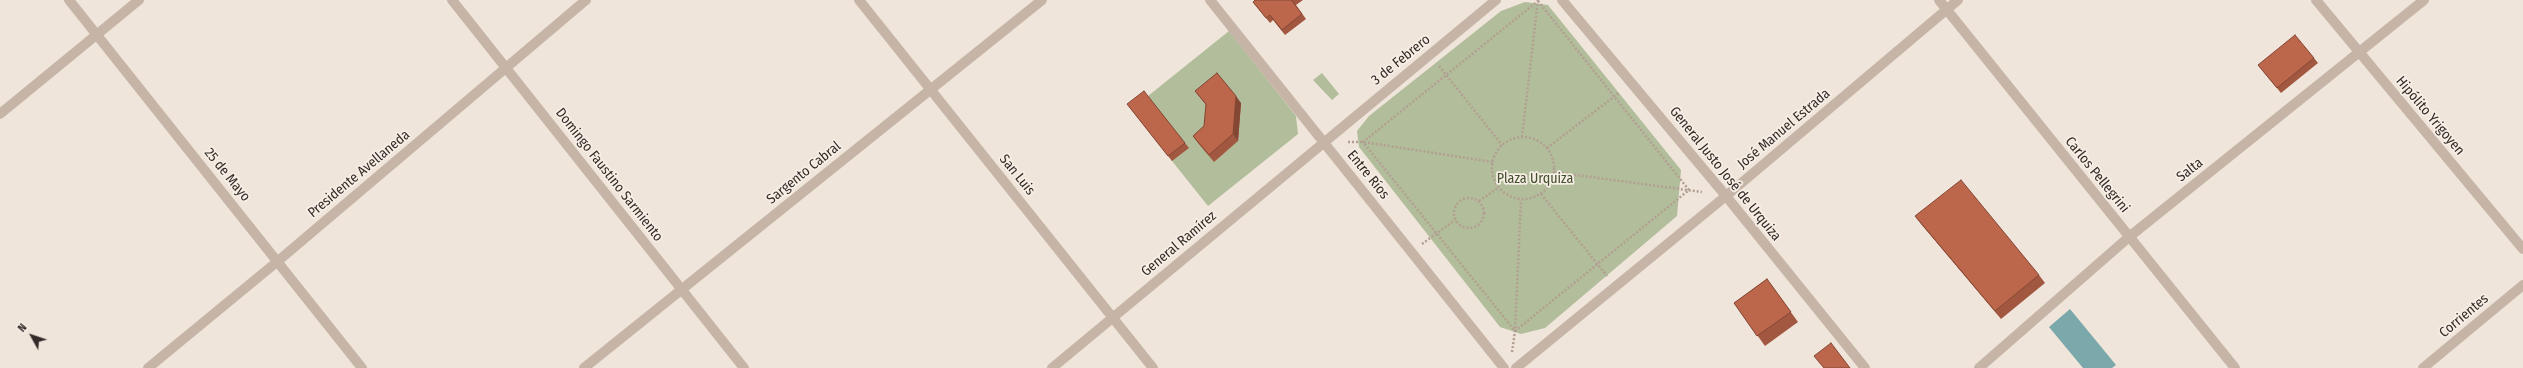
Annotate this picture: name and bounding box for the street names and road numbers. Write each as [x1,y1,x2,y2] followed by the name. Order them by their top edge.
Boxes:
[1368,31,1434,89] street label: 3 de Febrero
[2392,73,2468,159] street label: Hipólito Yrigoyen
[1734,85,1834,173] street label: José Manuel Estrada
[1666,103,1784,245] street label: General Justo José de Urquiza
[552,105,666,245] street label: Domingo Faustino Sarmiento
[305,127,413,221] street label: Presidente Avellaneda
[2061,134,2133,216] street label: Carlos Pellegrini
[764,138,844,208] street label: Sargento Cabral
[200,145,254,205] street label: 25 de Mayo
[1343,147,1393,203] street label: Entre Ríos
[996,151,1038,199] street label: San Luis
[2174,155,2206,185] street label: Salta
[1138,208,1220,280] street label: General Ramírez
[2436,291,2492,341] street label: Corrientes

